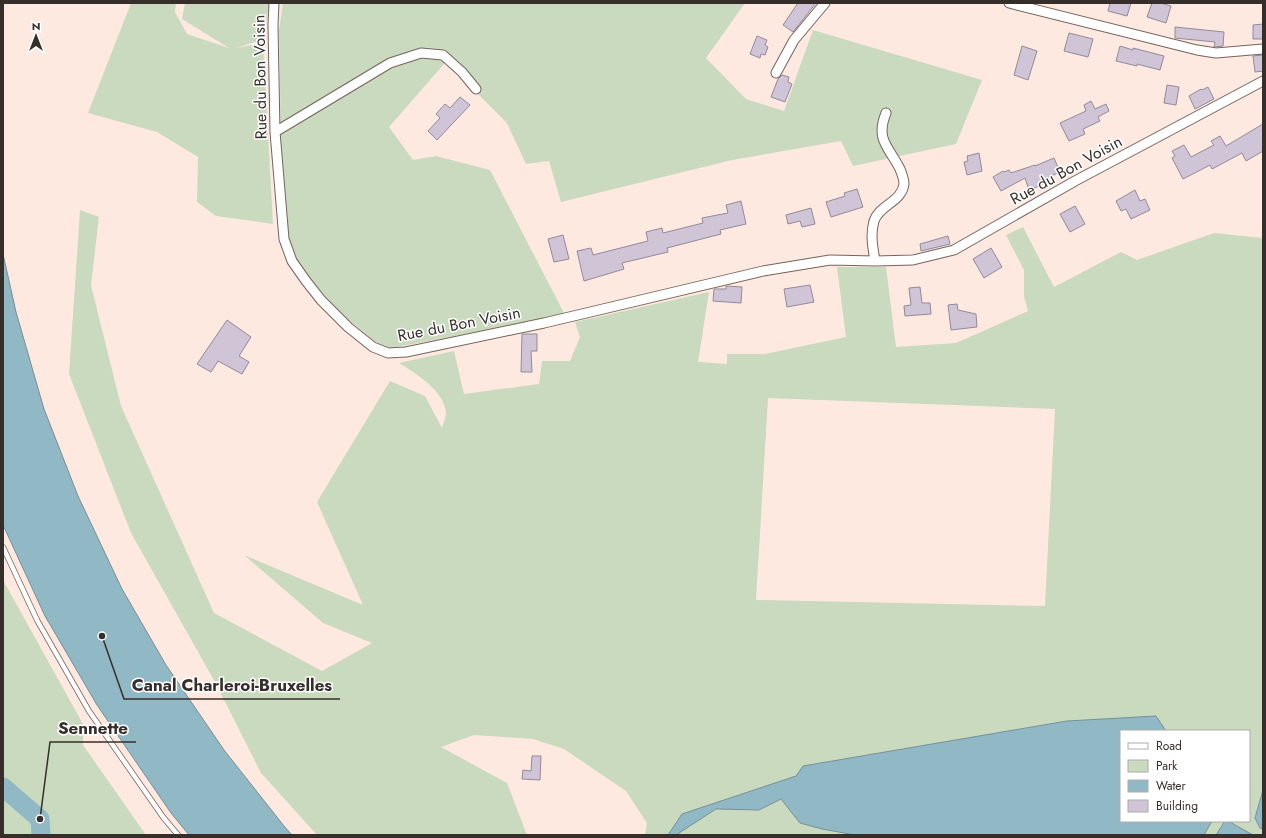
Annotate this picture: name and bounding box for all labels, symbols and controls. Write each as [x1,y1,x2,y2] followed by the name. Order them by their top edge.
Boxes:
[247,14,273,140] street label: Rue du Bon Voisin
[16,16,56,56] north arrow
[32,18,40,34] text: N
[1006,130,1126,210] street label: Rue du Bon Voisin
[396,301,522,347] street label: Rue du Bon Voisin
[124,670,340,699] callout: Canal Charleroi-Bruxelles
[132,673,332,697] text: Canal Charleroi-Bruxelles
[50,713,136,742] callout: Sennette
[58,716,128,740] text: Sennette
[1120,730,1250,822] legend
[1156,737,1182,755] text: Road
[1156,757,1178,775] text: Park
[1156,777,1187,795] text: Water
[1156,797,1198,815] text: Building

